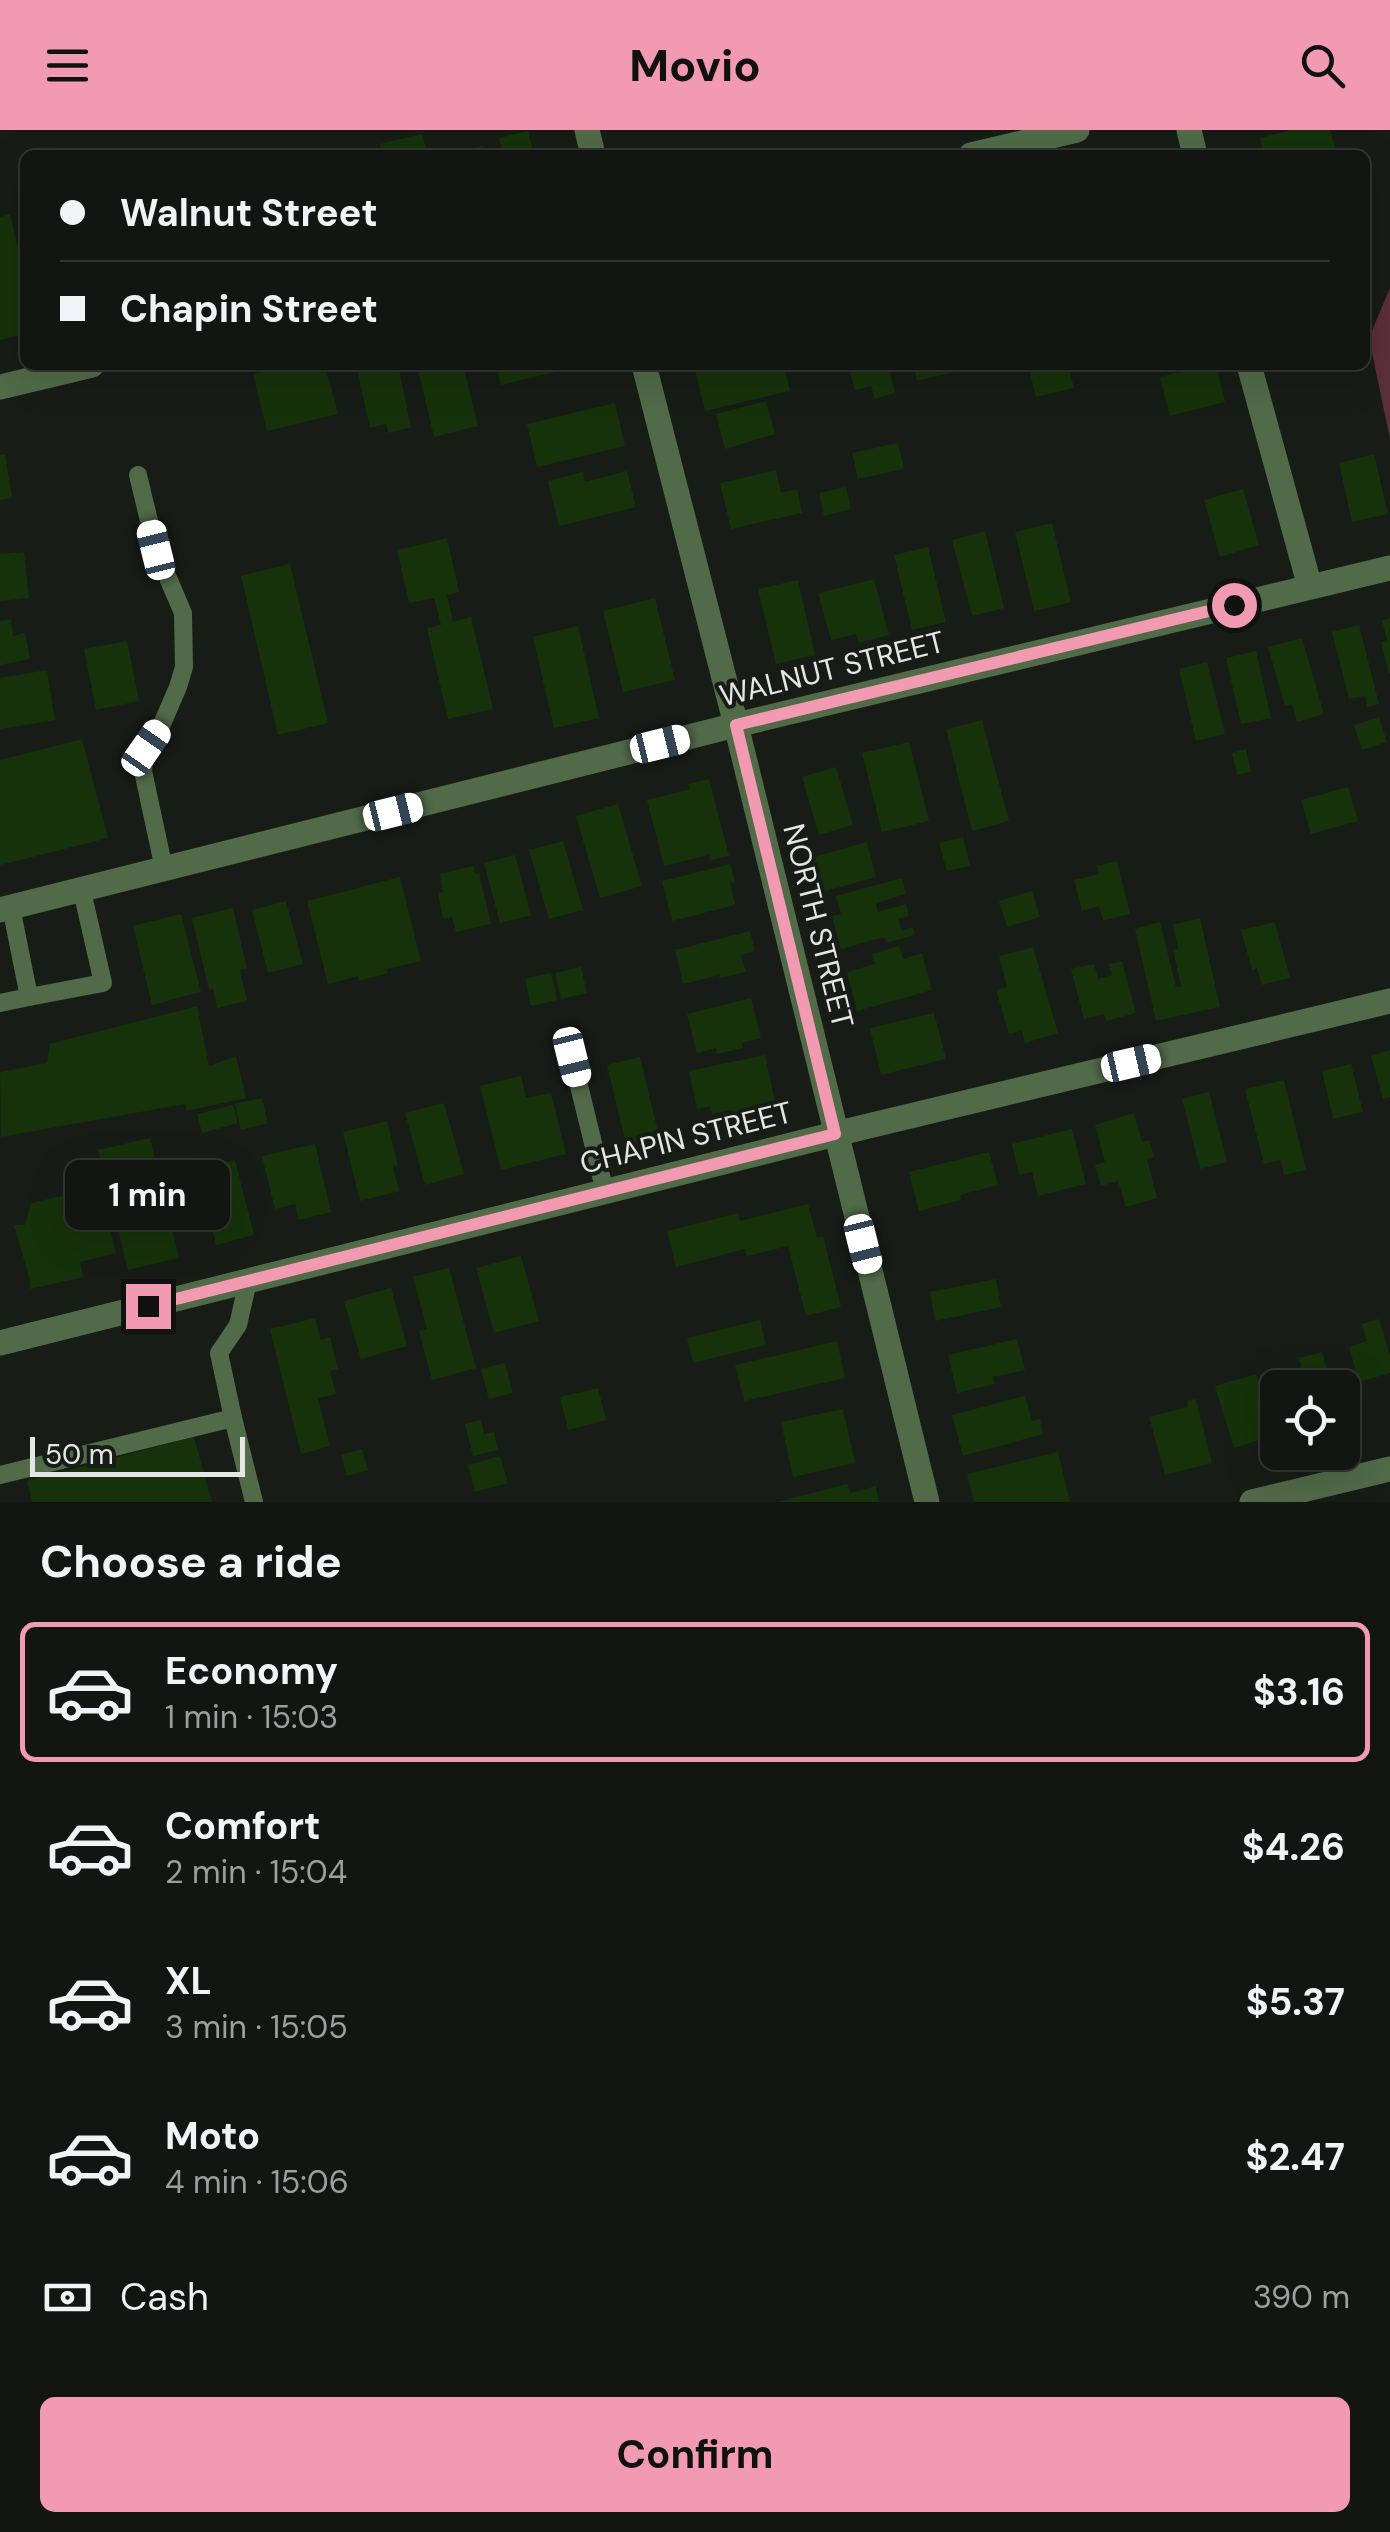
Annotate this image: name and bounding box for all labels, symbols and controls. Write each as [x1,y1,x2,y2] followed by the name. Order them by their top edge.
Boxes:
[629,36,761,95] text: Movio
[40,38,95,93] icon: menu
[1295,38,1350,93] icon: search
[120,188,378,238] text: Walnut Street
[120,284,378,334] text: Chapin Street
[134,517,178,583] car
[1212,583,1257,628] route start
[716,622,948,715] street label: WALNUT STREET
[117,715,175,781] car
[627,722,693,766] car
[360,790,426,834] car
[774,820,863,1032] street label: NORTH STREET
[550,1024,594,1090] car
[1098,1042,1164,1084] car
[576,1092,796,1183] street label: CHAPIN STREET
[66,1161,230,1231] callout: 1 min
[109,1174,186,1216] text: 1 min
[841,1211,885,1277] car
[126,1284,171,1329] route end
[1260,1370,1360,1470] map controls
[1260,1370,1360,1470] button: locate
[30,1432,245,1476] scale bar
[45,1436,114,1473] text: 50 m
[40,1532,342,1591] text: Choose a ride
[165,1646,338,1696] text: Economy
[45,1647,135,1737] icon: car
[1253,1667,1345,1717] text: $3.16
[165,1696,338,1738] text: 1 min · 15:03
[165,1801,321,1851] text: Comfort
[45,1802,135,1892] icon: car
[1242,1822,1345,1872] text: $4.26
[165,1851,347,1893] text: 2 min · 15:04
[165,1956,212,2006] text: XL
[45,1957,135,2047] icon: car
[1246,1977,1345,2027] text: $5.37
[165,2006,348,2048] text: 3 min · 15:05
[165,2111,260,2161] text: Moto
[45,2112,135,2202] icon: car
[1245,2132,1345,2182] text: $2.47
[165,2161,349,2203] text: 4 min · 15:06
[40,2270,95,2325] icon: cash
[120,2272,209,2322] text: Cash
[1253,2276,1350,2318] text: 390 m
[40,2397,1350,2512] button: Confirm

